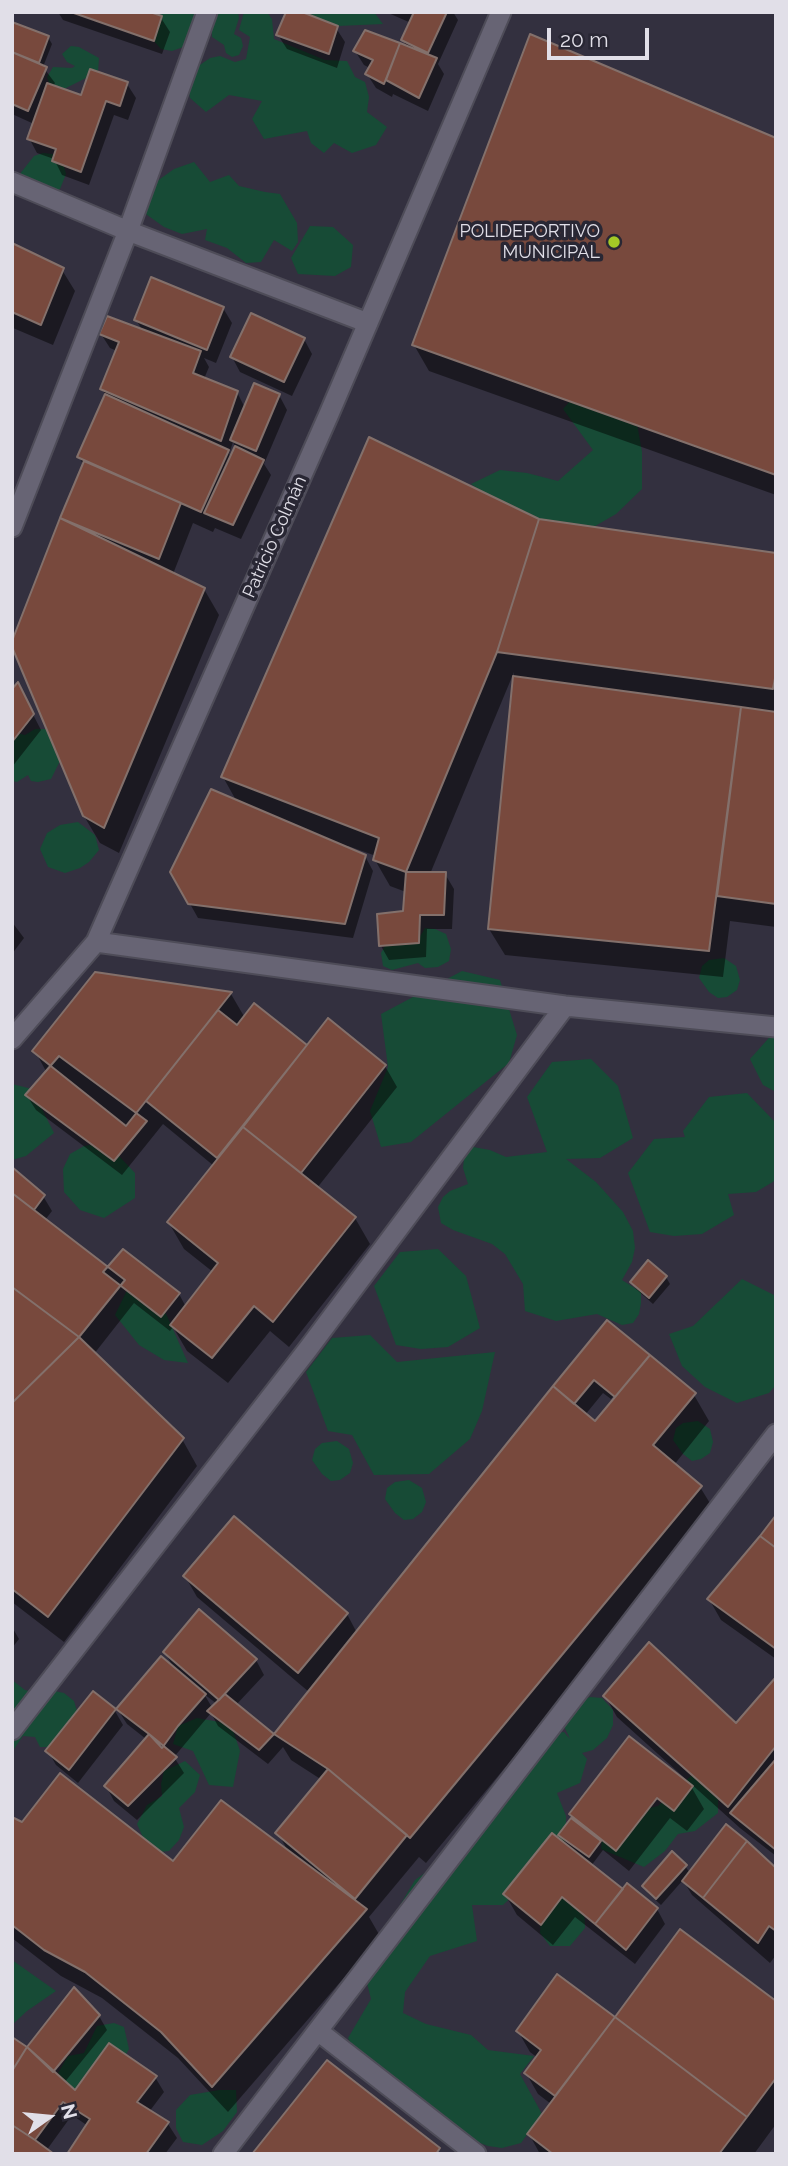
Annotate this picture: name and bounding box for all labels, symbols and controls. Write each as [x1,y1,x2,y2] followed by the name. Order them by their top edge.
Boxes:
[550,14,652,58] scale bar
[560,27,608,52] text: 20 m
[459,221,600,264] place label: POLIDEPORTIVO MUNICIPAL
[606,234,622,250] marker: POLIDEPORTIVO MUNICIPAL
[238,473,312,601] street label: Patricio Colmán
[14,2082,84,2152] north arrow
[57,2102,82,2121] text: N

